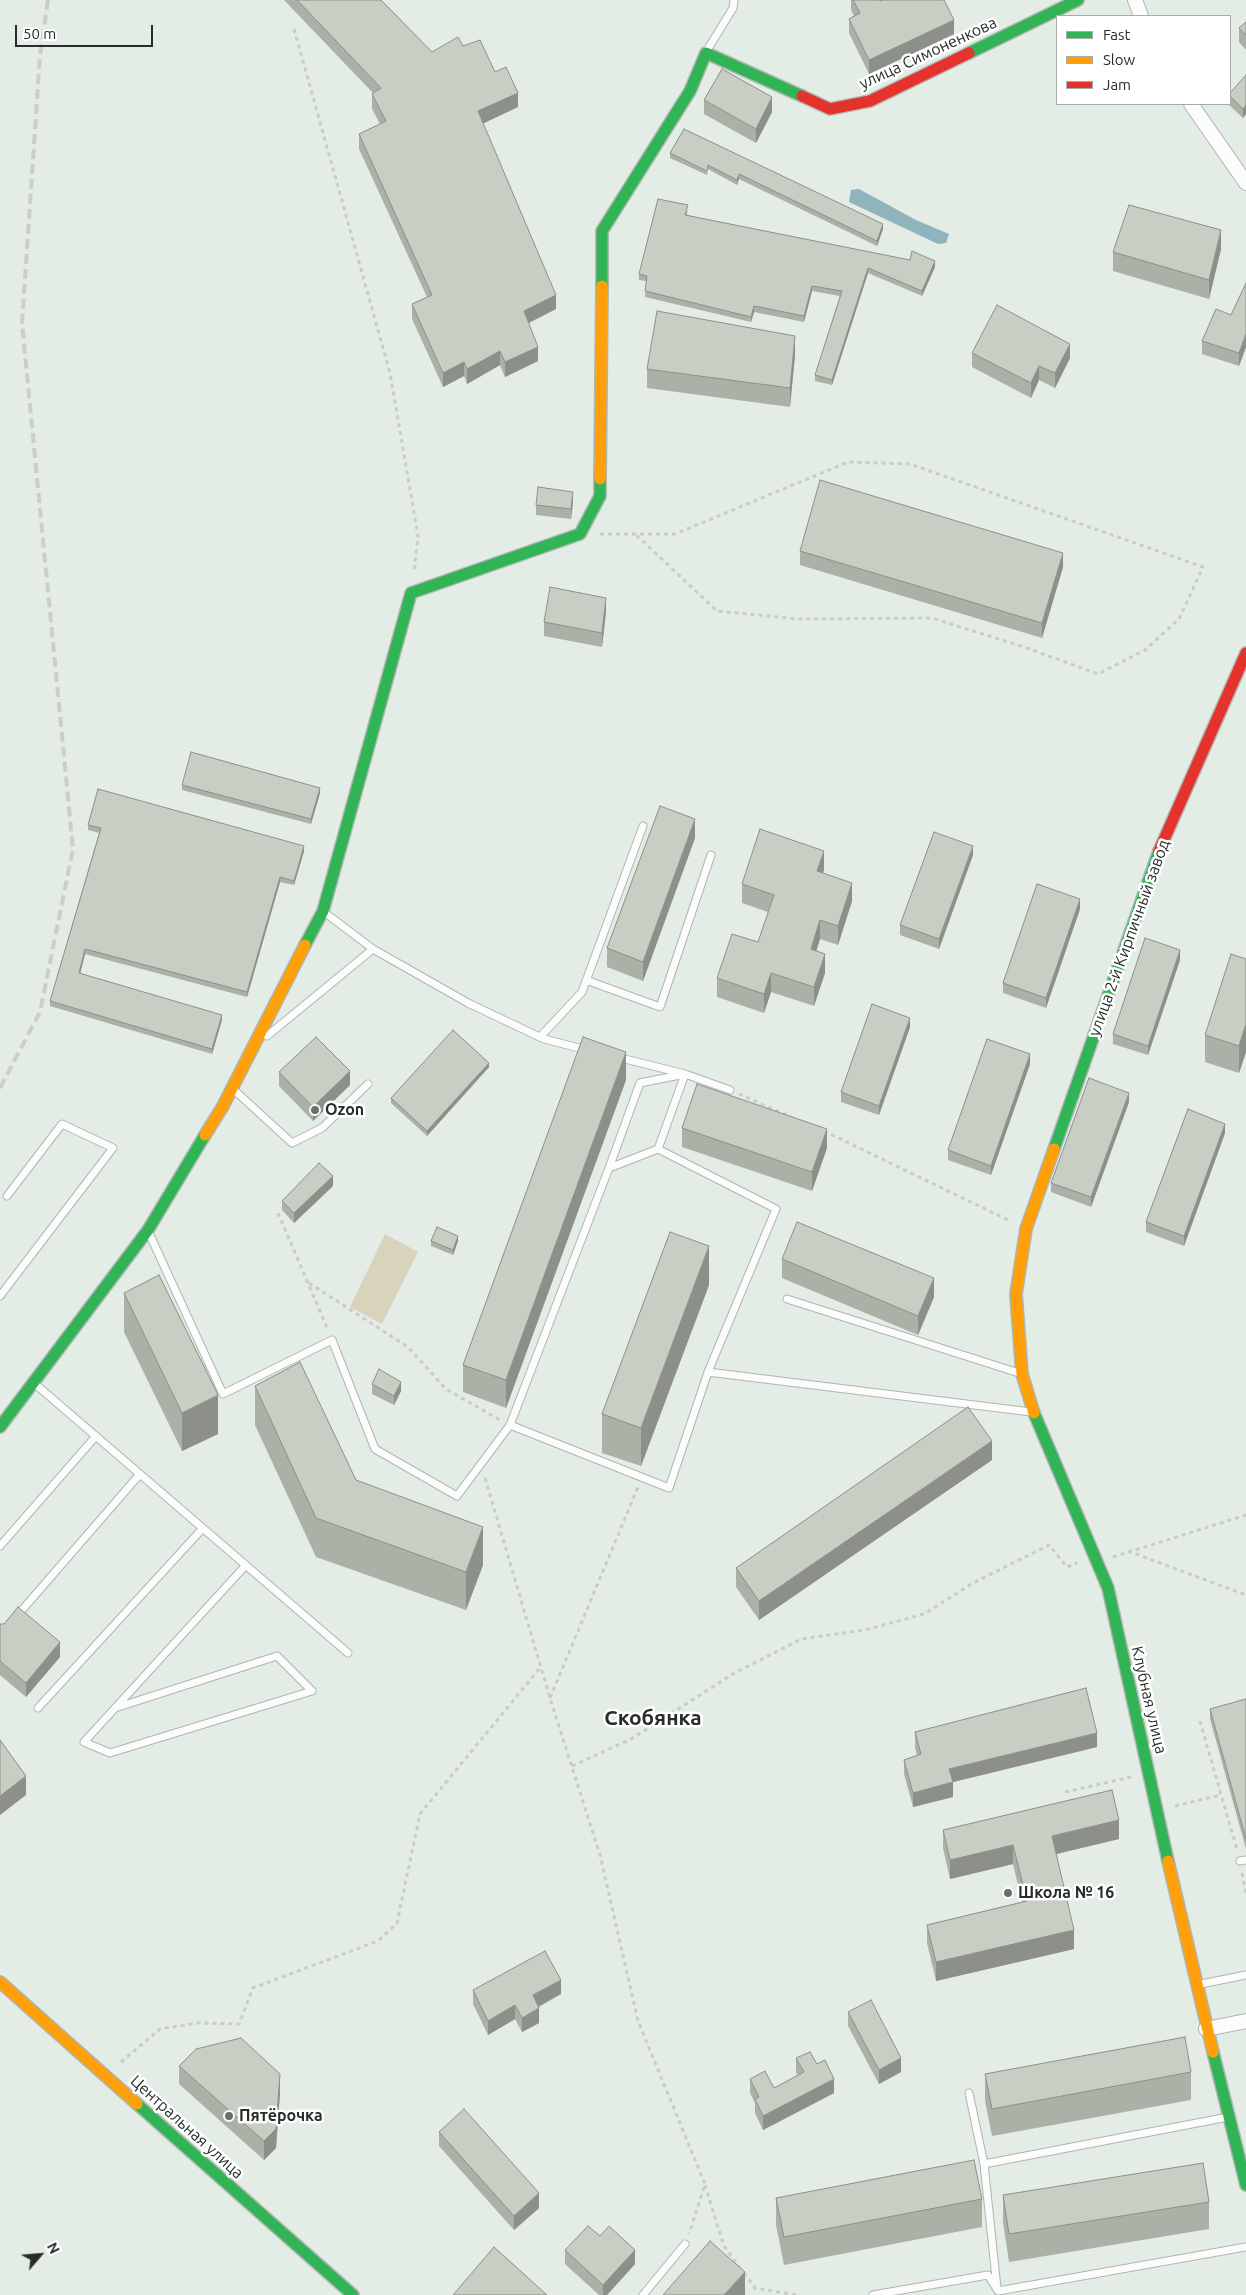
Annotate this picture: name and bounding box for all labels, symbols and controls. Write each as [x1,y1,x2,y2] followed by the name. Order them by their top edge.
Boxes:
[856,13,1000,93] street label: улица Симоненкова
[18,15,155,47] scale bar
[1056,15,1231,105] legend
[23,25,56,42] text: 50 m
[1103,26,1130,43] text: Fast
[1103,51,1135,68] text: Slow
[1103,76,1131,93] text: Jam
[1084,837,1174,1039] street label: улица 2-й Кирпичный завод
[325,1100,364,1120] place label: Ozon
[309,1104,321,1116] marker: Ozon
[1127,1644,1171,1756] street label: Клубная улица
[604,1705,702,1731] district label: Скобянка
[1018,1883,1114,1903] place label: Школа № 16
[1002,1887,1014,1899] marker: Школа № 16
[127,2071,247,2183] street label: Центральная улица
[239,2106,323,2126] place label: Пятёрочка
[223,2110,235,2122] marker: Пятёрочка
[15,2230,65,2280] north arrow
[44,2240,63,2256] text: N

